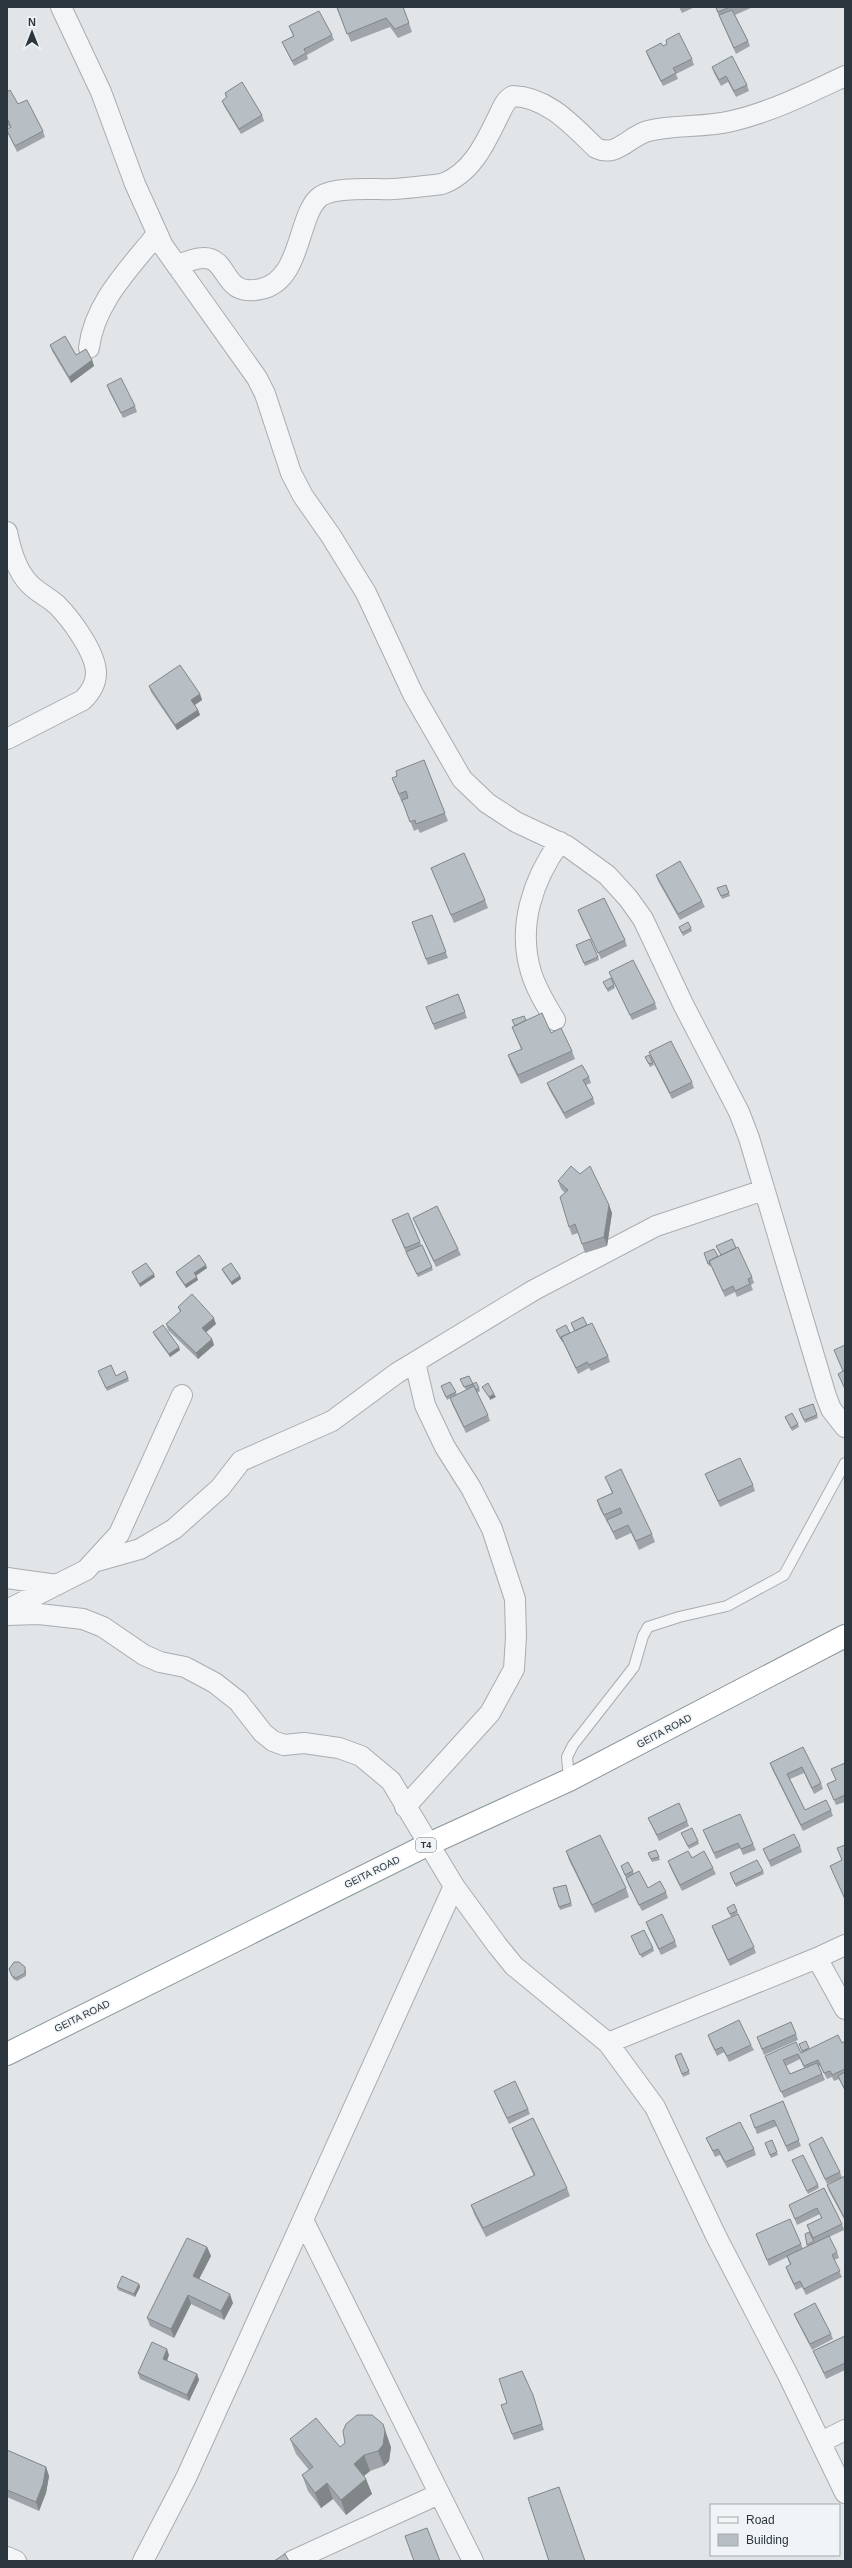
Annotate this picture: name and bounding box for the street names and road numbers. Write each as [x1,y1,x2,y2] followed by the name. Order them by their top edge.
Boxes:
[635,1712,693,1750] street label: GEITA ROAD
[416,1838,436,1852] road number: T4
[342,1854,402,1890] street label: GEITA ROAD
[52,1998,112,2034] street label: GEITA ROAD

